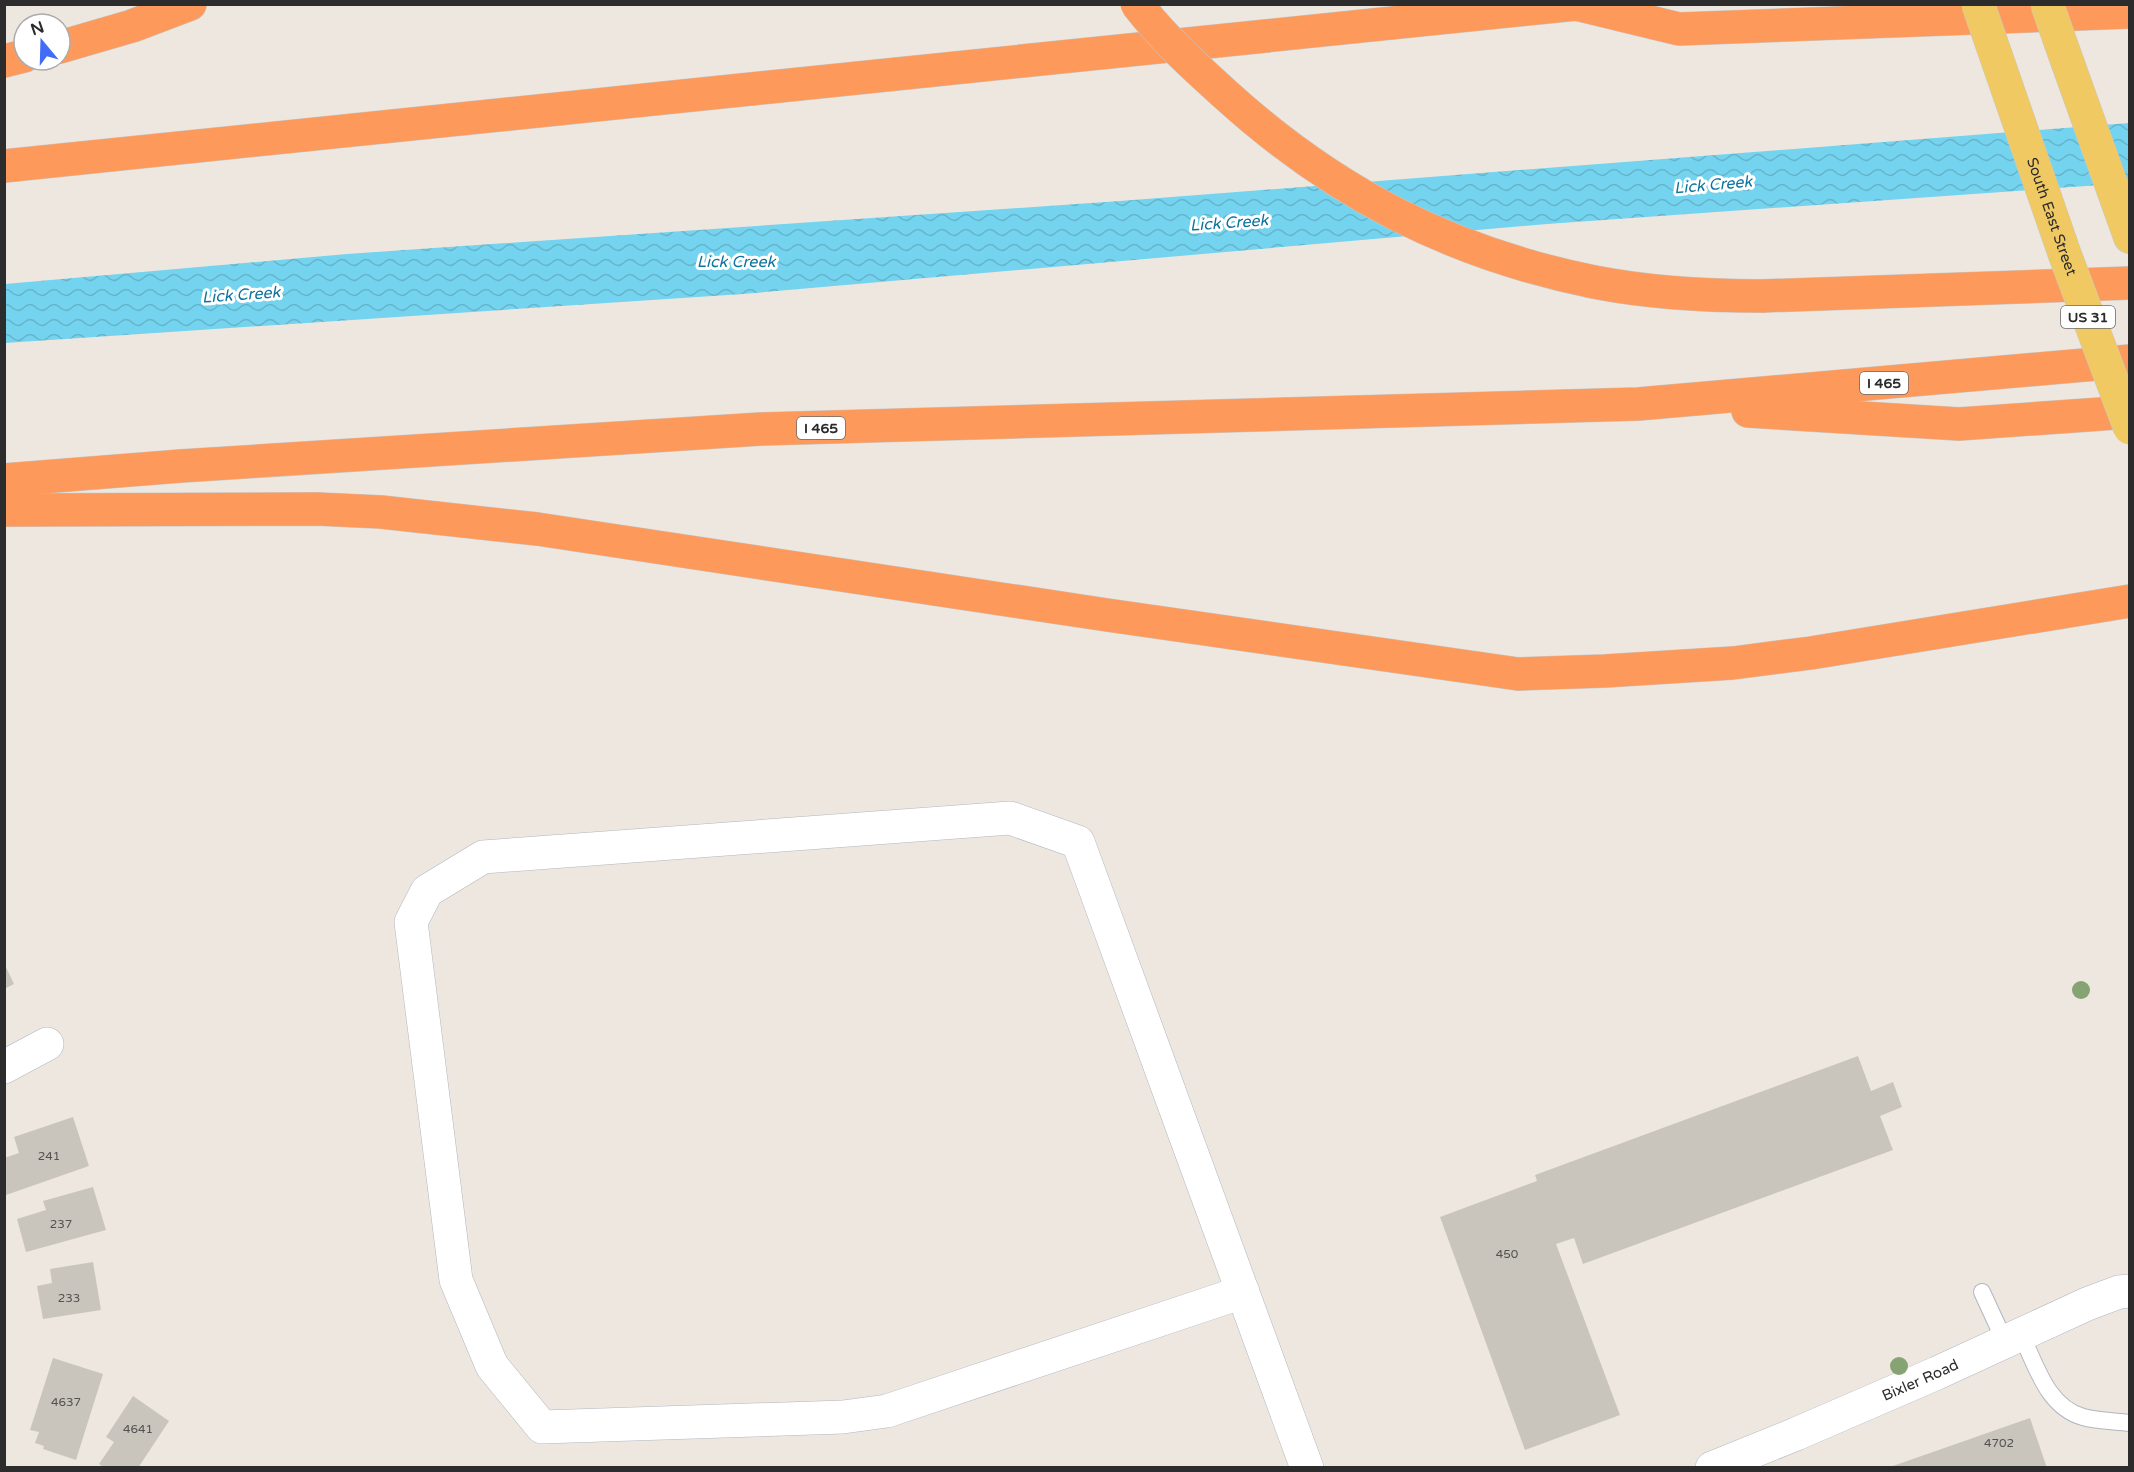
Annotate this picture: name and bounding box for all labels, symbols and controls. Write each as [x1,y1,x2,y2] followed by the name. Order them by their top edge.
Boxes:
[12,12,72,72] north arrow
[28,17,47,40] text: N
[2023,155,2081,278] street label: South East Street
[1673,172,1754,198] water label: Lick Creek
[1189,210,1270,236] water label: Lick Creek
[697,252,776,272] water label: Lick Creek
[201,282,282,308] water label: Lick Creek
[2061,306,2115,328] road number: US 31
[1860,372,1908,394] road number: I 465
[797,417,845,439] road number: I 465
[38,1149,60,1163] house number: 241
[50,1217,72,1231] house number: 237
[1496,1247,1519,1261] house number: 450
[58,1291,80,1305] house number: 233
[1879,1355,1961,1405] street label: Bixler Road
[51,1395,81,1409] house number: 4637
[123,1422,153,1436] house number: 4641
[1984,1436,2014,1450] house number: 4702

